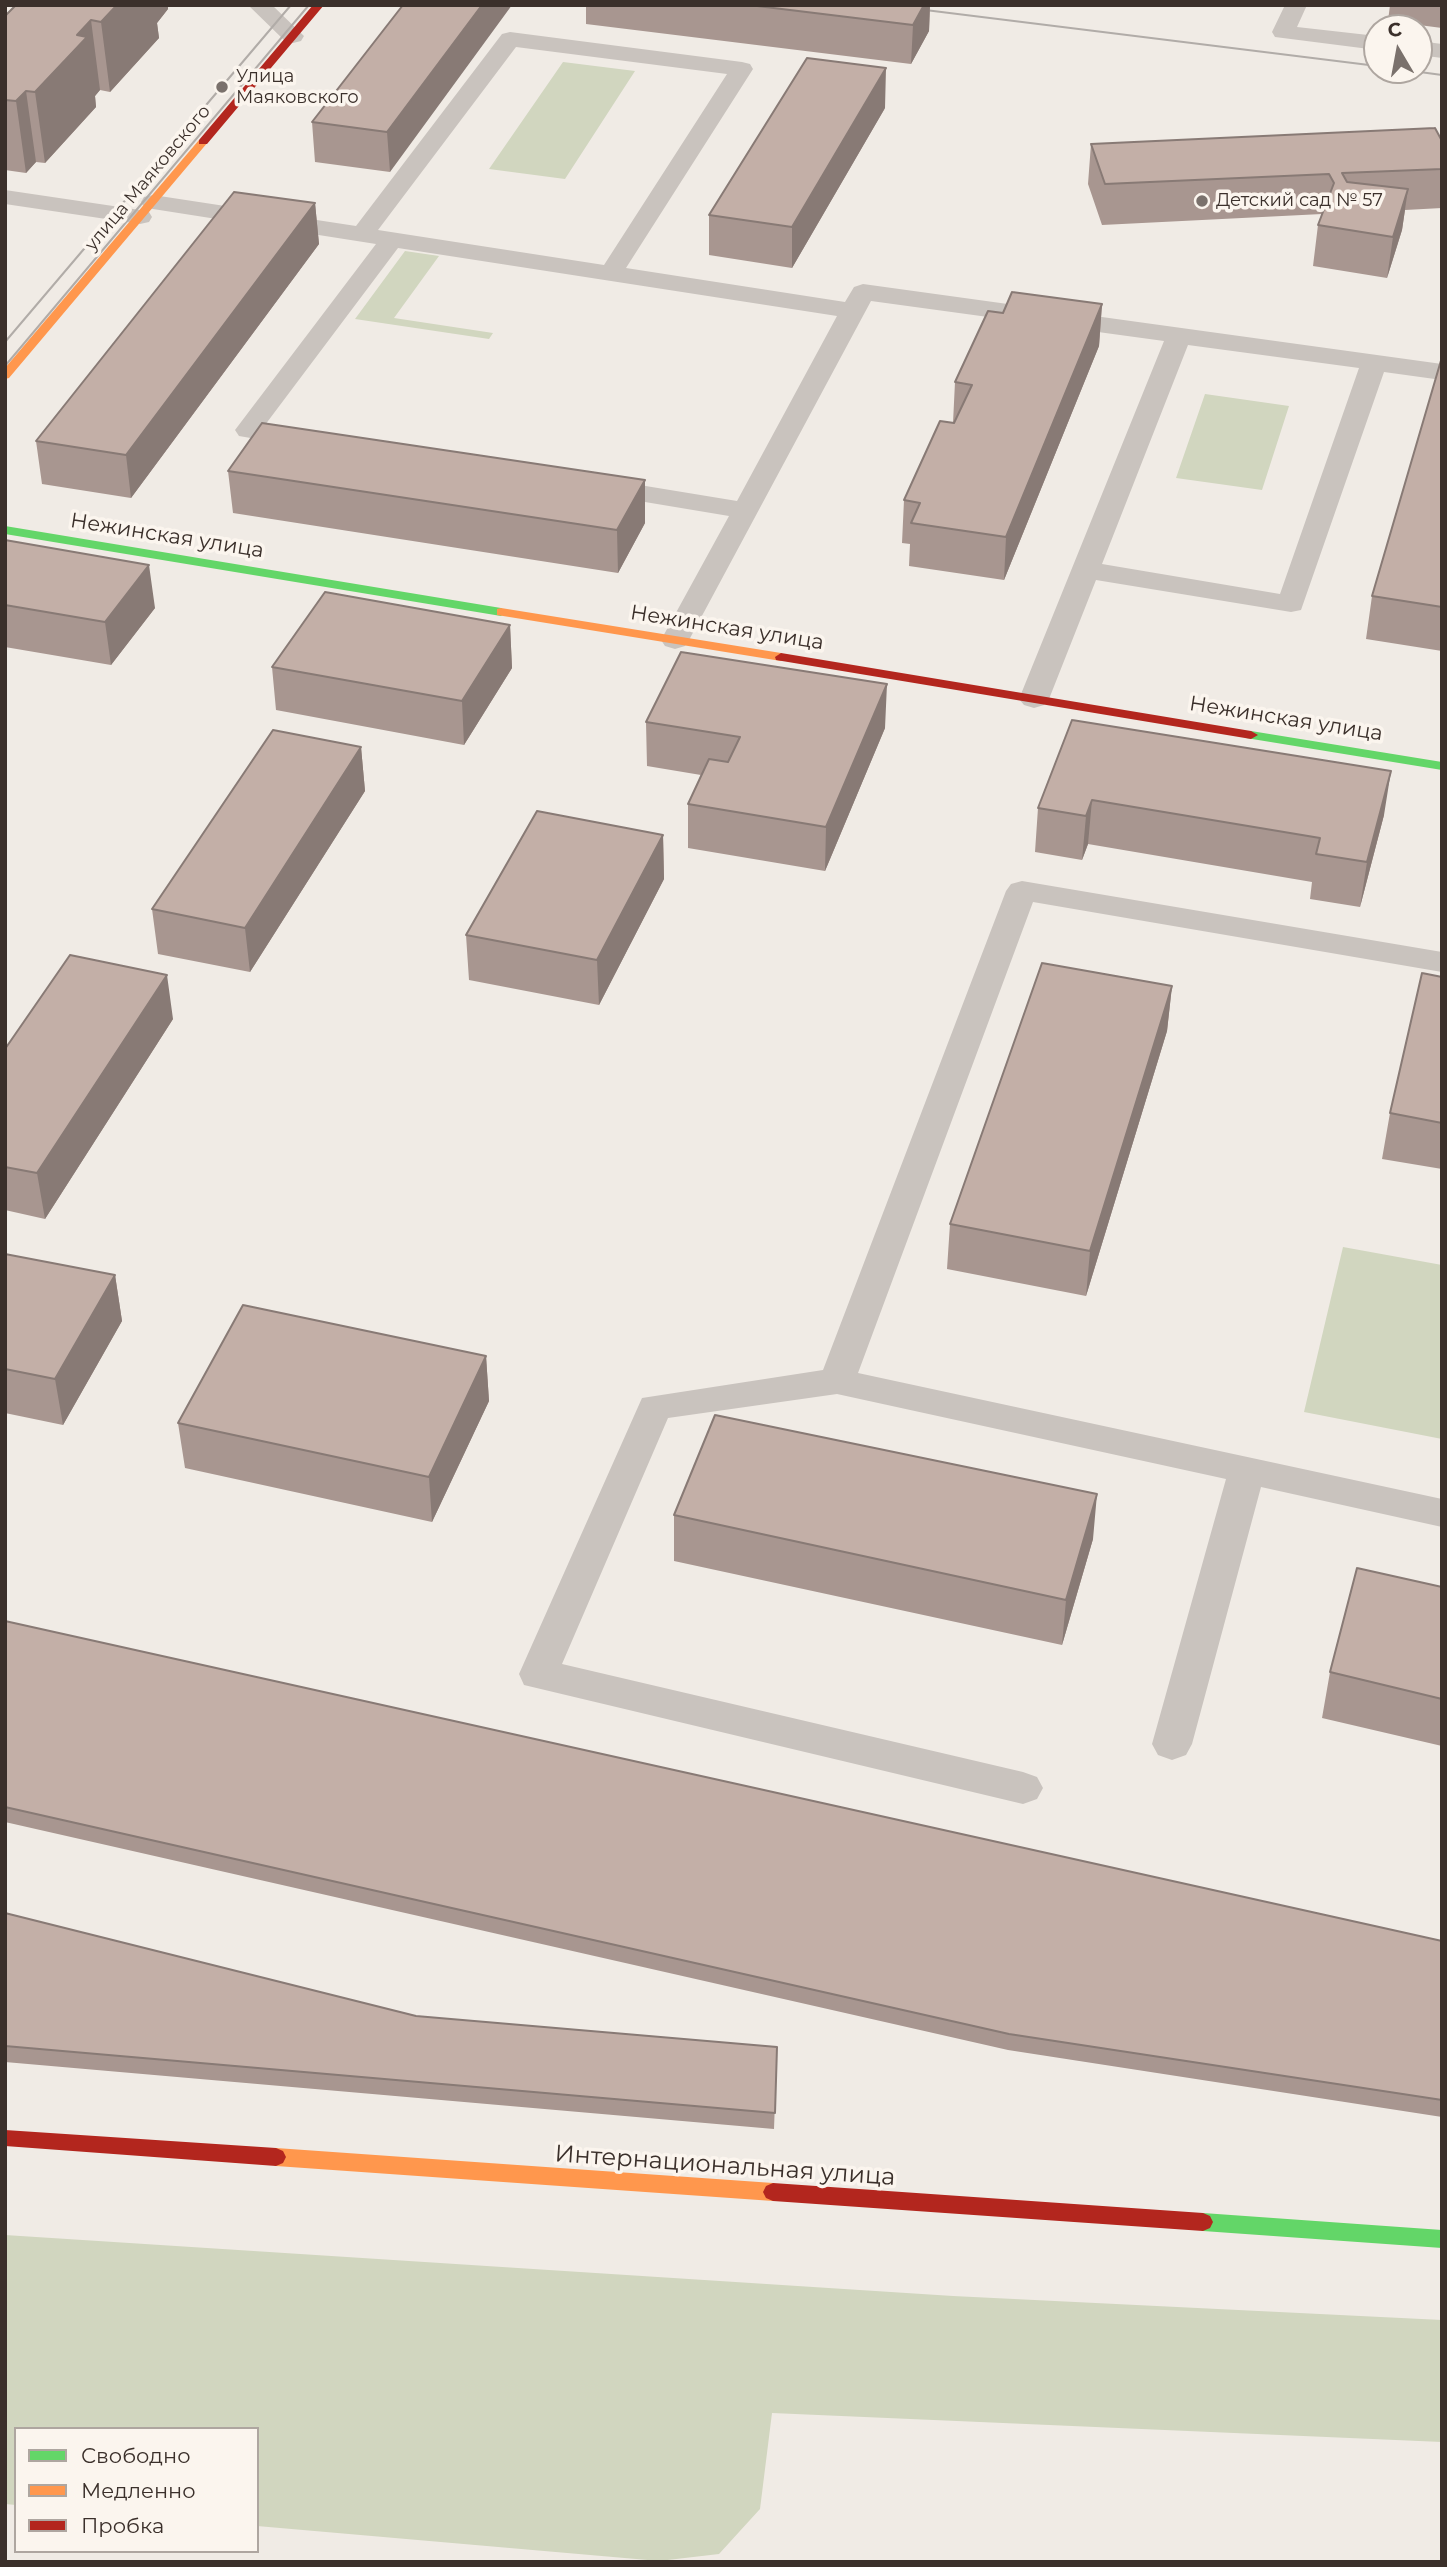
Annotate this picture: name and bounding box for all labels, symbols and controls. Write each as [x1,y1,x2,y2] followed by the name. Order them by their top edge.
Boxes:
[1363,14,1433,84] north arrow
[1386,17,1403,42] text: С
[236,66,359,108] place label: Улица Маяковского
[214,79,230,95] marker: Улица Маяковского
[81,101,215,255] street label: улица Маяковского
[1216,190,1383,212] place label: Детский сад № 57
[1194,193,1210,209] marker: Детский сад № 57
[68,508,266,564] street label: Нежинская улица
[628,600,826,656] street label: Нежинская улица
[1187,691,1385,747] street label: Нежинская улица
[554,2140,896,2192] street label: Интернациональная улица
[14,2427,259,2553] legend
[81,2443,191,2468] text: Свободно
[81,2478,196,2503] text: Медленно
[81,2513,164,2538] text: Пробка

